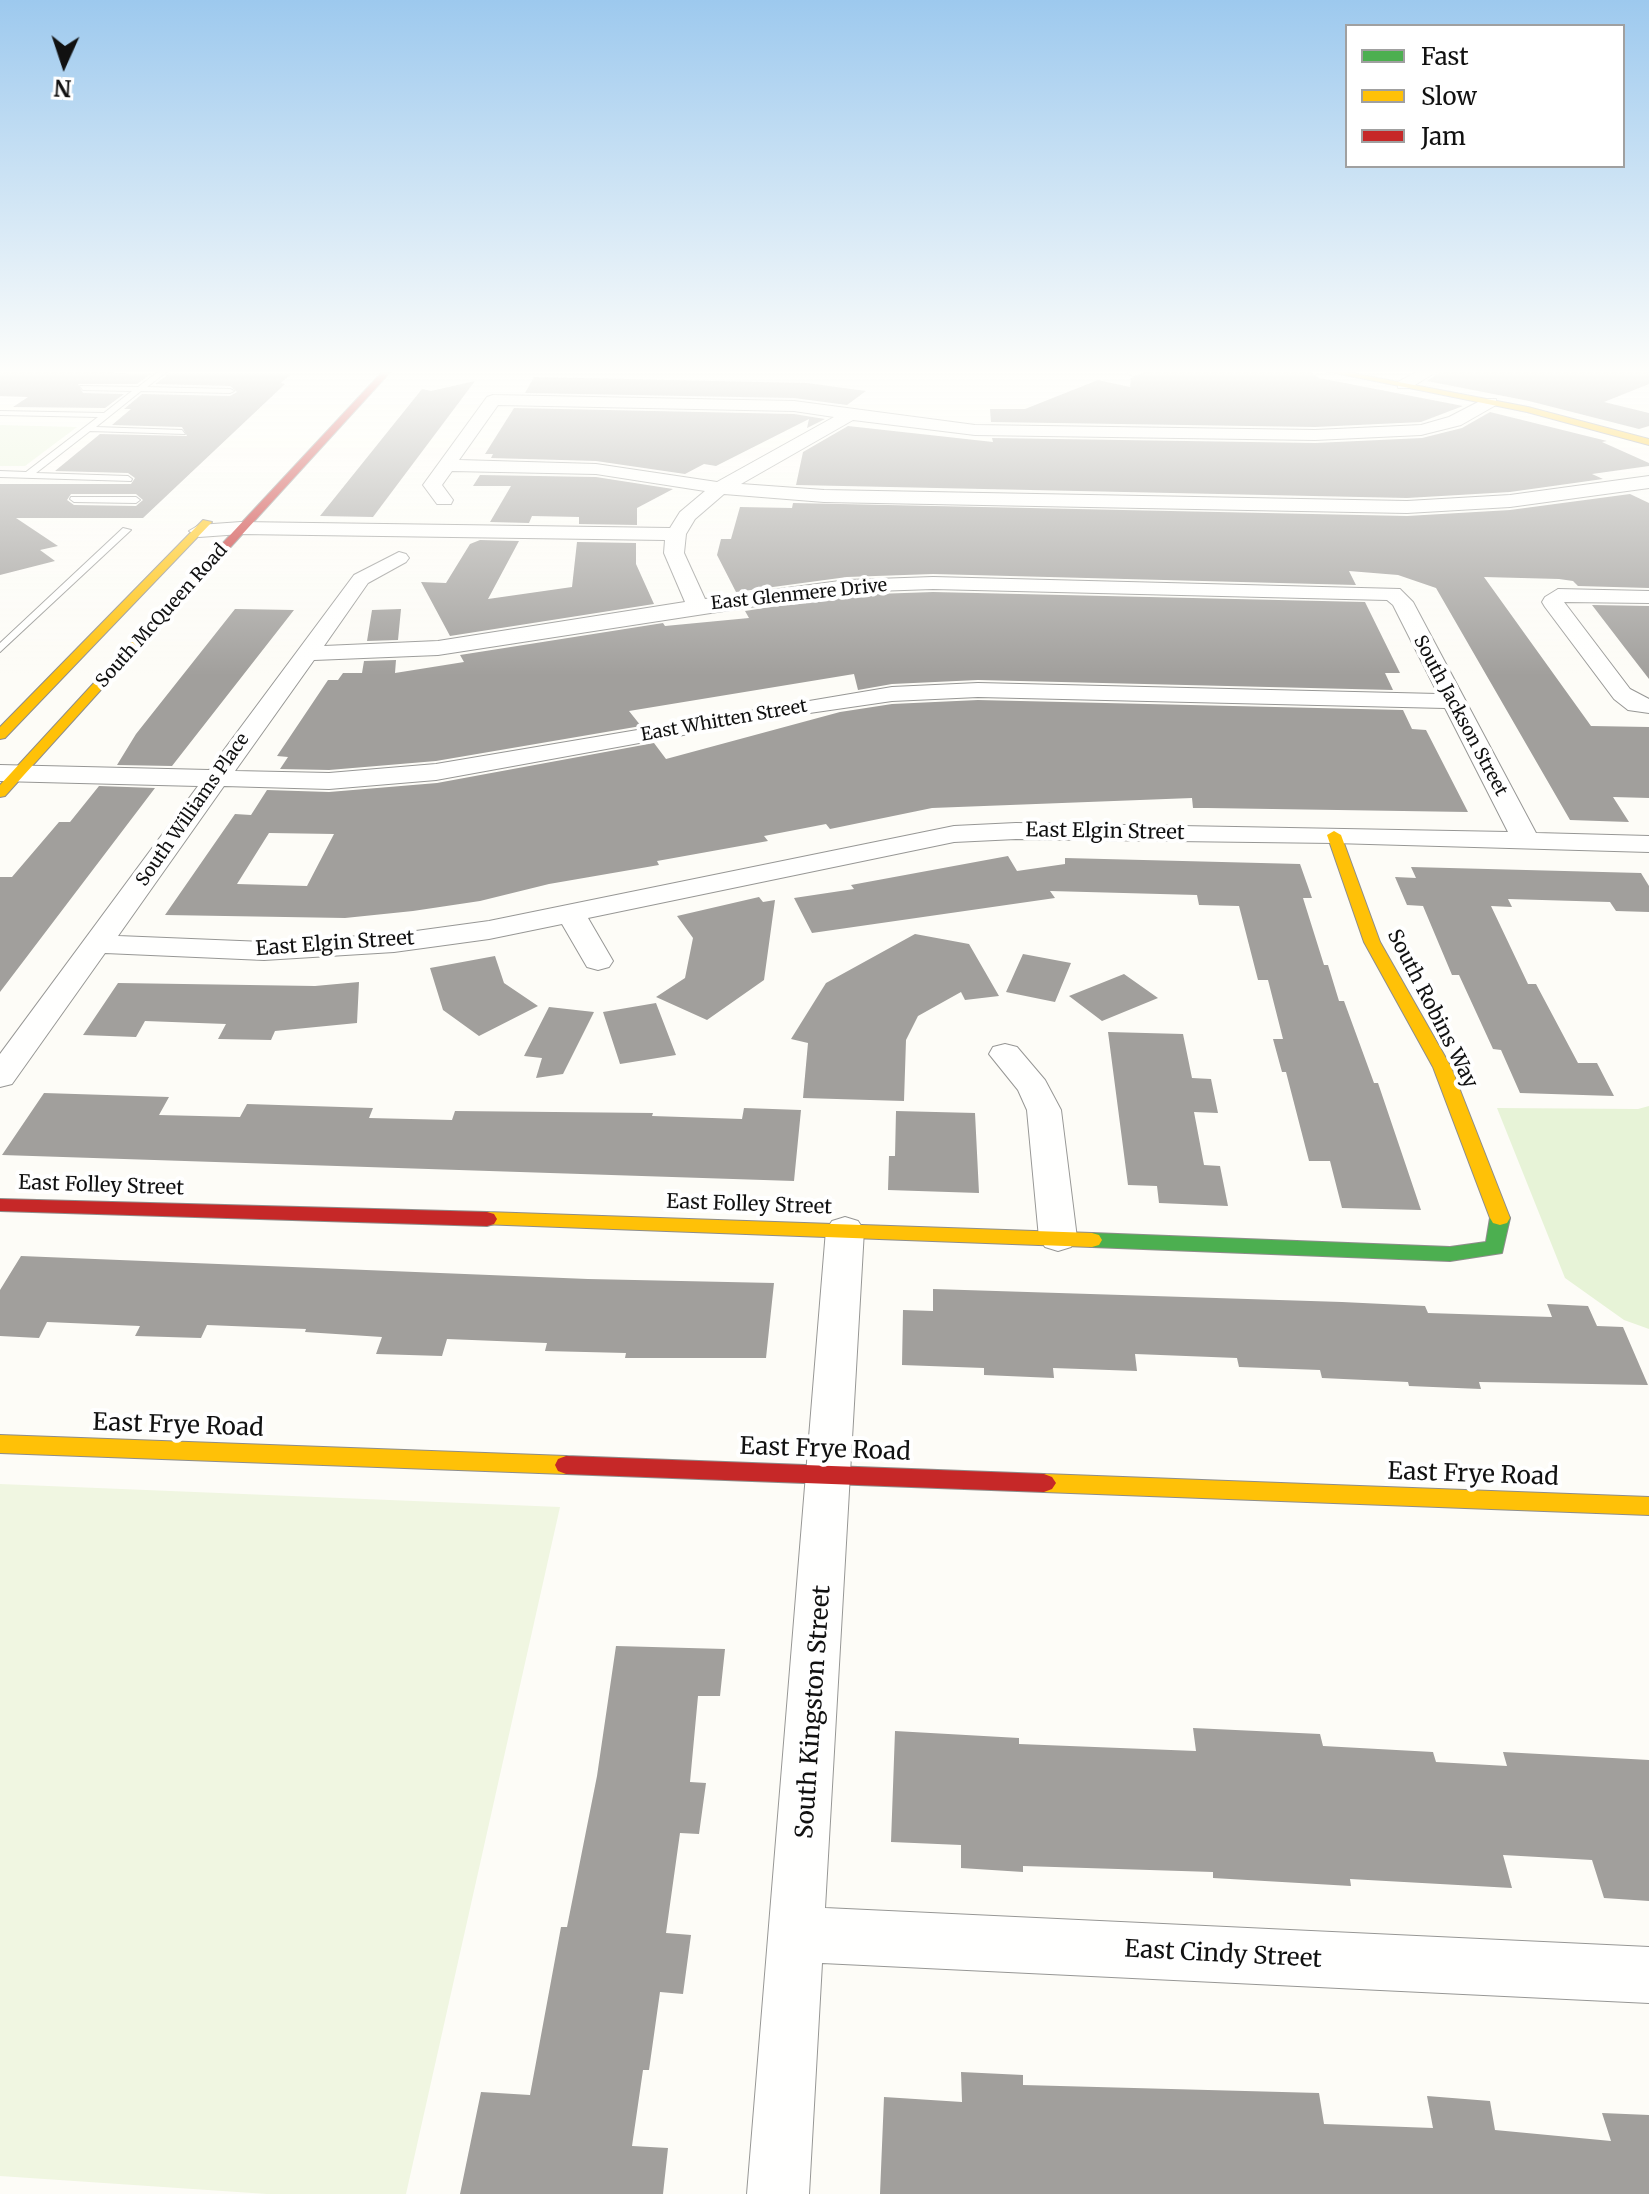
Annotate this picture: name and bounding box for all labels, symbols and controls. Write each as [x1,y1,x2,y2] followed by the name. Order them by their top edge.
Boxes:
[24,24,104,104] north arrow
[1345,24,1625,168] legend
[1421,41,1469,72] text: Fast
[53,74,72,102] text: N
[1421,81,1477,112] text: Slow
[1421,121,1466,152] text: Jam
[92,540,232,692] street label: South McQueen Road
[710,575,888,615] street label: East Glenmere Drive
[1409,632,1511,800] street label: South Jackson Street
[639,696,809,746] street label: East Whitten Street
[132,729,254,891] street label: South Williams Place
[1025,819,1185,845] street label: East Elgin Street
[255,926,415,962] street label: East Elgin Street
[1382,926,1482,1092] street label: South Robins Way
[18,1171,184,1201] street label: East Folley Street
[666,1190,832,1220] street label: East Folley Street
[92,1409,264,1443] street label: East Frye Road
[739,1433,911,1467] street label: East Frye Road
[1387,1458,1559,1492] street label: East Frye Road
[791,1584,837,1840] street label: South Kingston Street
[1124,1935,1322,1975] street label: East Cindy Street

